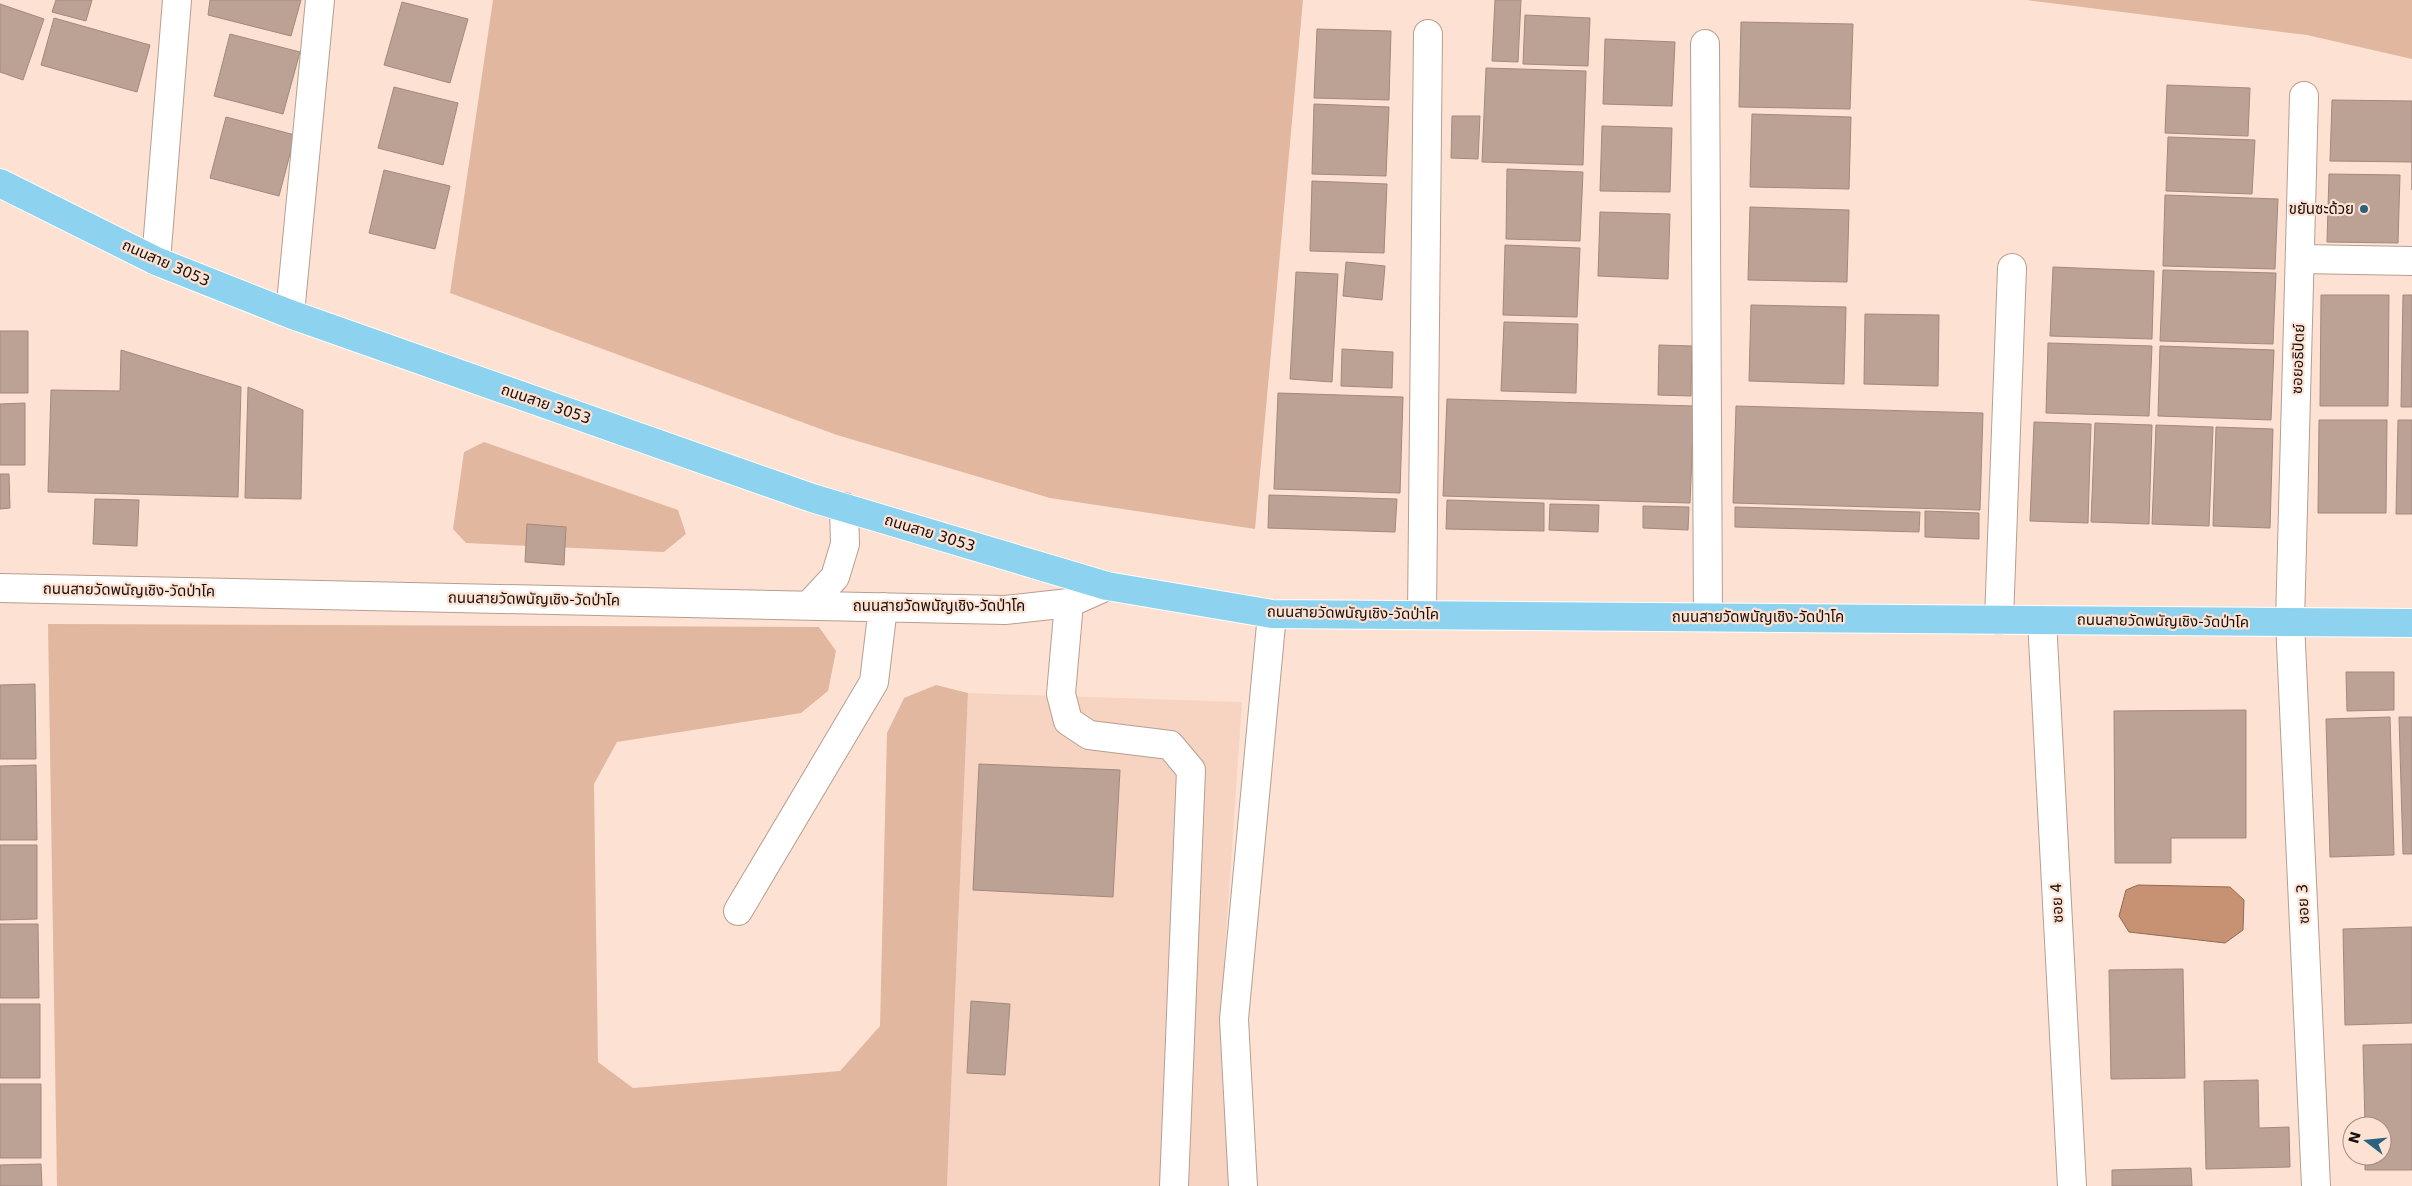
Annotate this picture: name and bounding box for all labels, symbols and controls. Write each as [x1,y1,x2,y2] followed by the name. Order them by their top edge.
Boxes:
[2289,200,2354,218] place label: ขยันซะด้วย
[2358,203,2370,215] marker: ขยันซะด้วย
[119,236,213,290] street label: ถนนสาย 3053
[2288,324,2308,394] street label: ซอยอธิปัตย์
[499,380,593,428] street label: ถนนสาย 3053
[882,511,978,555] street label: ถนนสาย 3053
[43,579,215,601] street label: ถนนสายวัดพนัญเชิง-วัดป่าโค
[448,588,620,610] street label: ถนนสายวัดพนัญเชิง-วัดป่าโค
[853,597,1025,615] street label: ถนนสายวัดพนัญเชิง-วัดป่าโค
[1267,602,1439,624] street label: ถนนสายวัดพนัญเชิง-วัดป่าโค
[1672,608,1844,626] street label: ถนนสายวัดพนัญเชิง-วัดป่าโค
[2077,610,2249,632] street label: ถนนสายวัดพนัญเชิง-วัดป่าโค
[2047,882,2067,924] street label: ซอย 4
[2293,883,2313,925] street label: ซอย 3
[2342,1116,2392,1166] north arrow
[2345,1130,2364,1145] text: N

